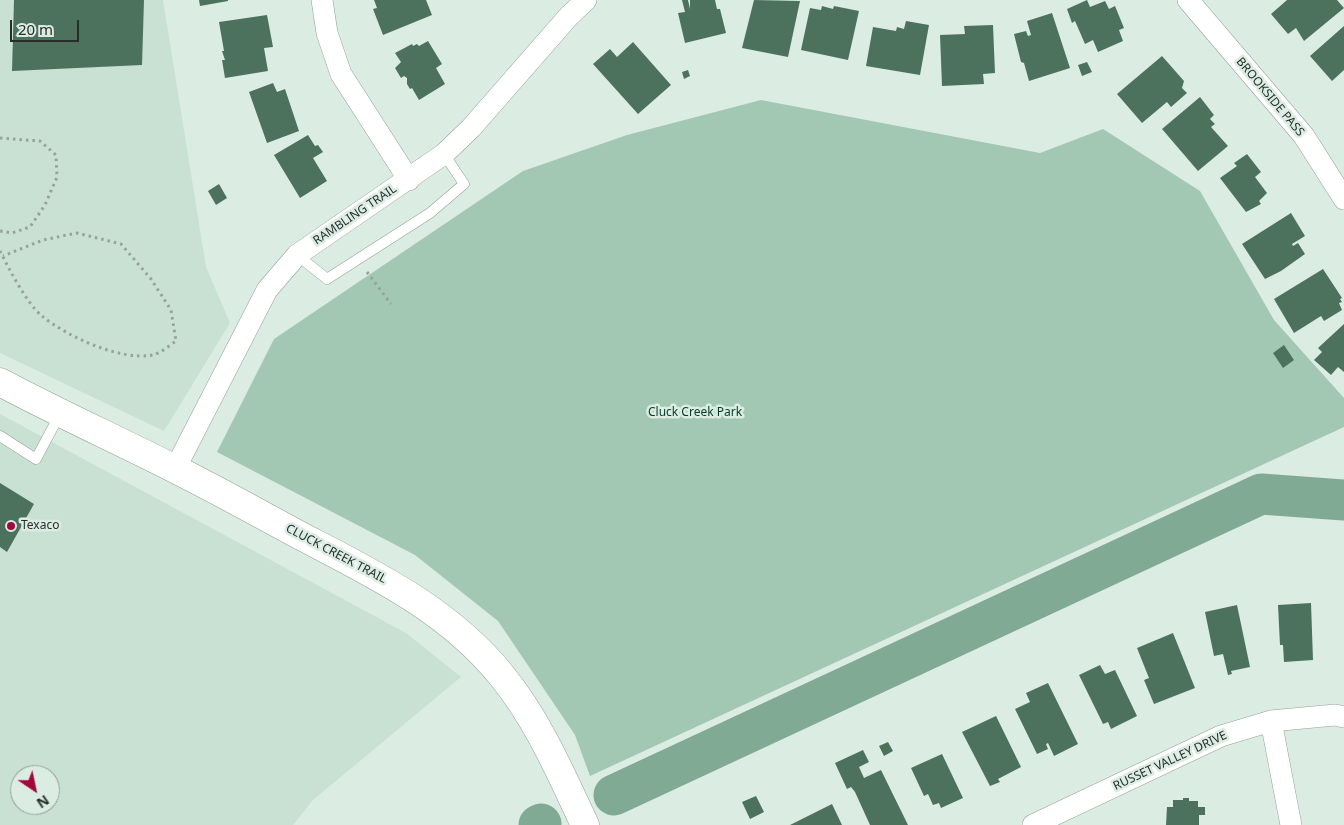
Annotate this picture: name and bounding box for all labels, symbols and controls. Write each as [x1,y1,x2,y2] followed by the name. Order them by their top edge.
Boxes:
[12,10,81,42] scale bar
[18,19,53,39] text: 20 m
[1233,55,1307,139] street label: BROOKSIDE PASS
[311,182,399,248] street label: RAMBLING TRAIL
[648,406,742,420] park label: Cluck Creek Park
[21,519,59,533] place label: Texaco
[5,520,17,532] marker: Texaco
[283,521,389,587] street label: CLUCK CREEK TRAIL
[1111,728,1229,794] street label: RUSSET VALLEY DRIVE
[10,765,60,815] north arrow
[33,791,53,813] text: N

